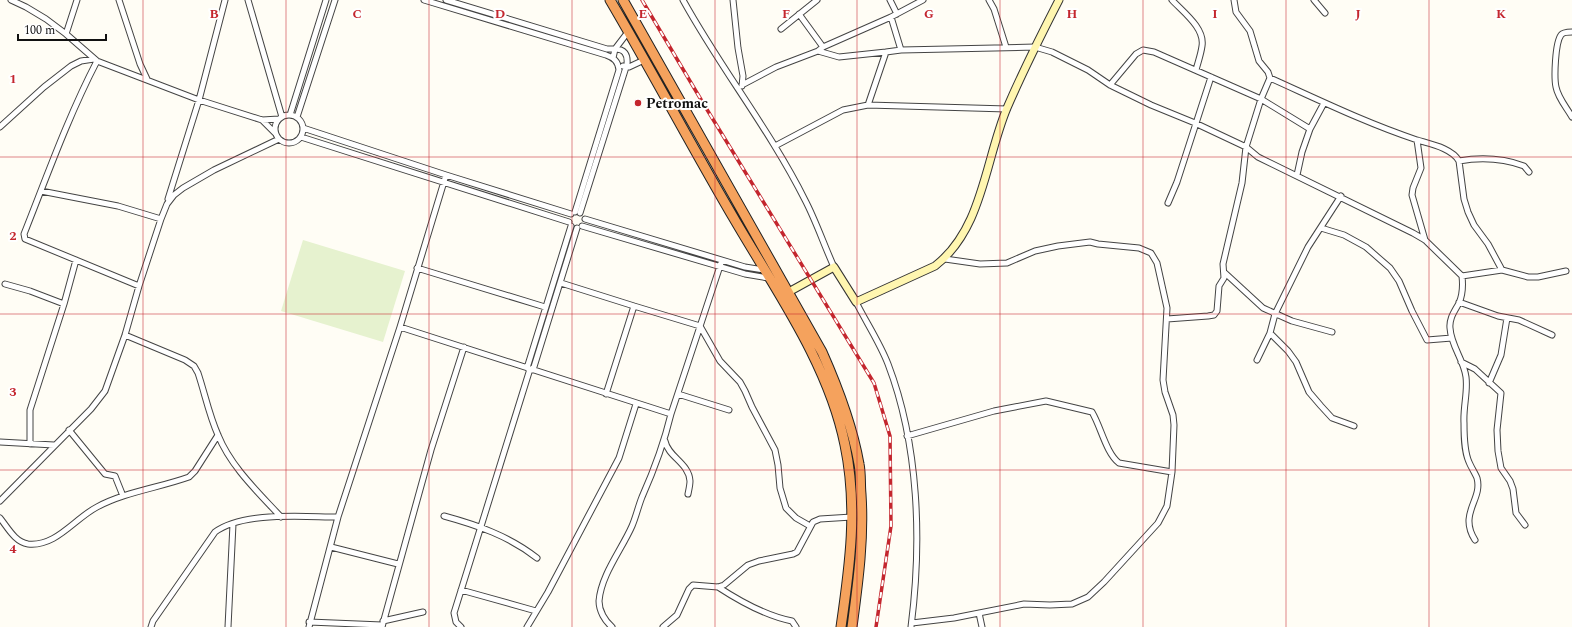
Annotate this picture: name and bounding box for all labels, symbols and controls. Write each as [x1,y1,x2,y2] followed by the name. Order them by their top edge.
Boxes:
[209,4,219,24] text: B
[352,4,362,24] text: C
[495,4,505,24] text: D
[639,4,648,24] text: E
[782,4,790,24] text: F
[924,4,934,24] text: G
[1067,4,1078,24] text: H
[1212,4,1218,24] text: I
[1355,4,1361,24] text: J
[1496,4,1506,24] text: K
[18,16,106,42] scale bar
[24,21,55,40] text: 100 m
[9,69,17,89] text: 1
[646,93,708,114] place label: Petromac
[633,98,643,108] marker: Petromac
[9,226,17,246] text: 2
[9,382,17,402] text: 3
[9,539,17,559] text: 4

